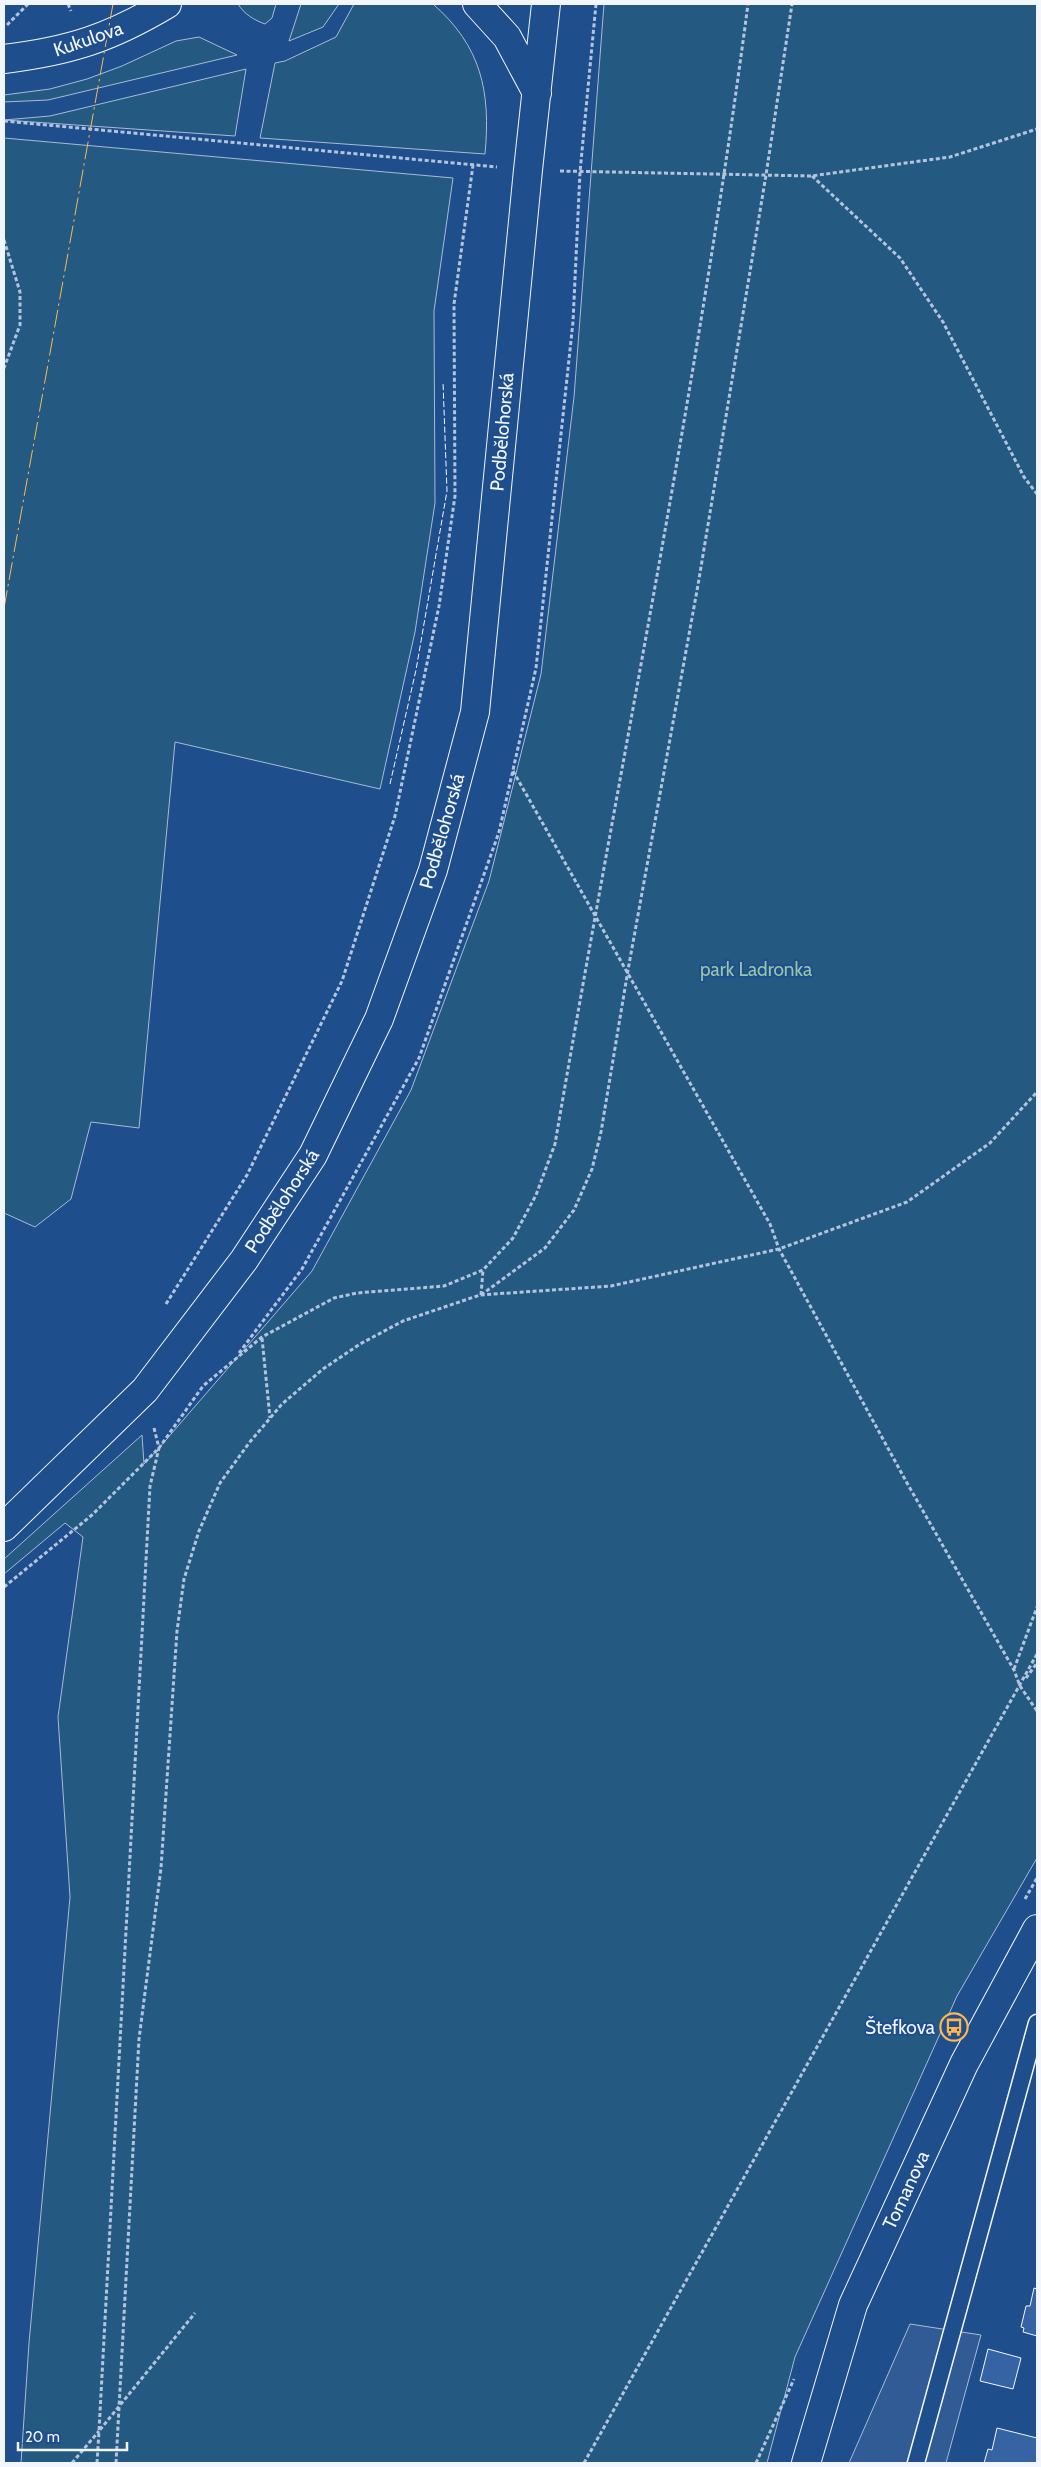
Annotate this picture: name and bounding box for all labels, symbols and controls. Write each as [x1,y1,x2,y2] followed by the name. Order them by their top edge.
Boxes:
[50,16,126,62] street label: Kukulova
[485,372,519,492] street label: Podbělohorská
[415,771,469,891] street label: Podbělohorská
[700,958,812,981] park label: park Ladronka
[240,1145,324,1257] street label: Podbělohorská
[939,2012,969,2042] bus stop icon: Štefkova
[865,2015,935,2039] place label: Štefkova
[878,2147,934,2233] street label: Tomanova
[18,2420,126,2452] scale bar
[25,2428,60,2446] text: 20 m

